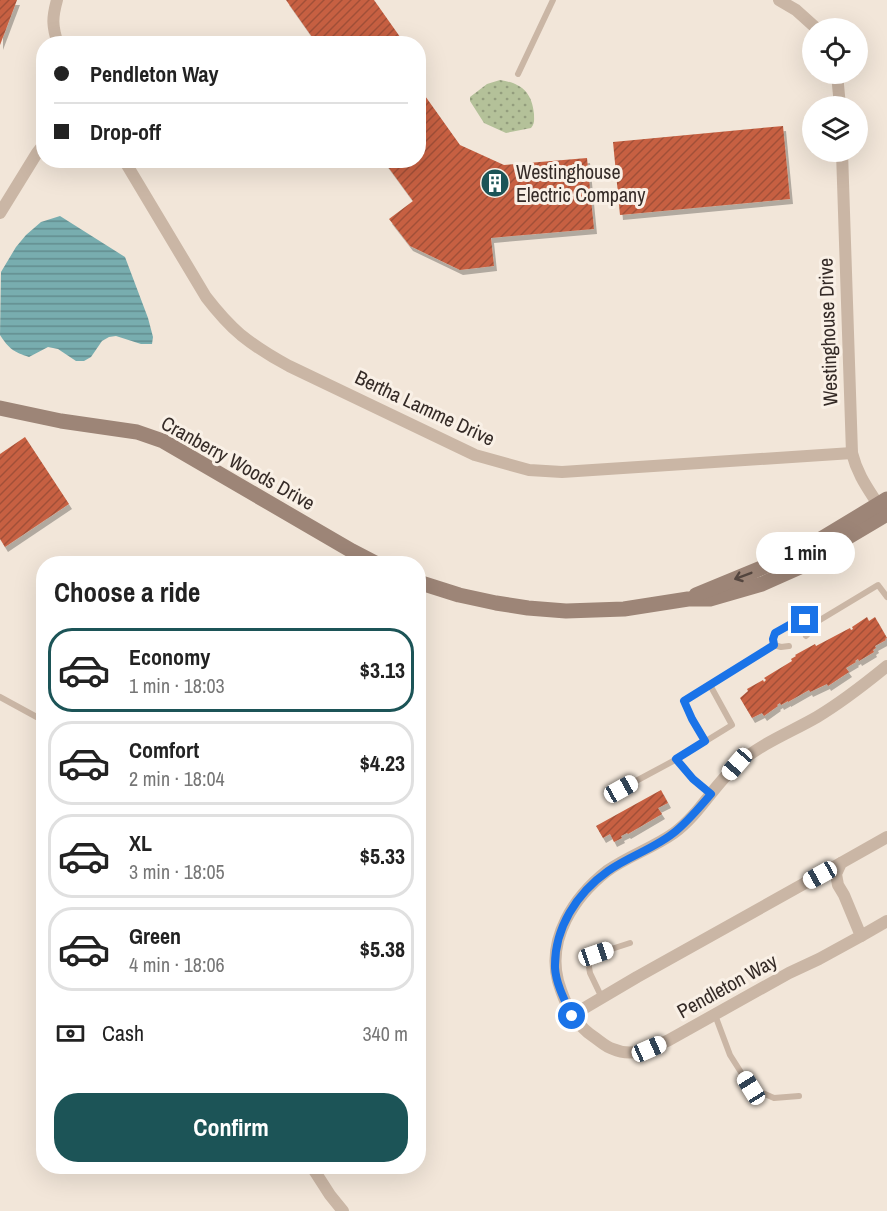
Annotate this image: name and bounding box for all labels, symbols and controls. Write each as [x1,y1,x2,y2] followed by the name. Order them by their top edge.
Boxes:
[802,18,868,162] map controls
[802,18,868,84] button: locate
[90,59,219,89] text: Pendleton Way
[802,96,868,162] button: layers
[90,117,161,147] text: Drop-off
[516,158,646,208] place label: Westinghouse Electric Company
[479,167,511,199] building icon: Westinghouse Electric Company
[811,257,844,407] street label: Westinghouse Drive
[351,363,499,452] street label: Bertha Lamme Drive
[156,409,320,516] street label: Cranberry Woods Drive
[756,533,854,575] callout: 1 min
[784,539,827,566] text: 1 min
[734,571,753,582] one-way arrow
[54,574,200,610] text: Choose a ride
[791,606,818,633] route end
[129,642,210,672] text: Economy
[57,643,111,697] icon: car
[360,655,405,685] text: $3.13
[129,672,225,699] text: 1 min · 18:03
[129,735,199,765] text: Comfort
[57,736,111,790] icon: car
[718,745,756,783] car
[360,748,405,778] text: $4.23
[129,765,225,792] text: 2 min · 18:04
[601,772,641,806] car
[129,828,152,858] text: XL
[57,829,111,883] icon: car
[360,841,405,871] text: $5.33
[129,858,225,885] text: 3 min · 18:05
[800,858,840,892] car
[129,921,181,951] text: Green
[57,922,111,976] icon: car
[360,934,405,964] text: $5.38
[576,940,616,968] car
[672,947,782,1024] street label: Pendleton Way
[129,951,225,978] text: 4 min · 18:06
[558,1002,585,1029] route start
[54,1017,87,1050] icon: cash
[102,1018,144,1048] text: Cash
[362,1020,408,1047] text: 340 m
[629,1033,669,1065] car
[734,1068,768,1108] car
[54,1093,408,1162] button: Confirm

